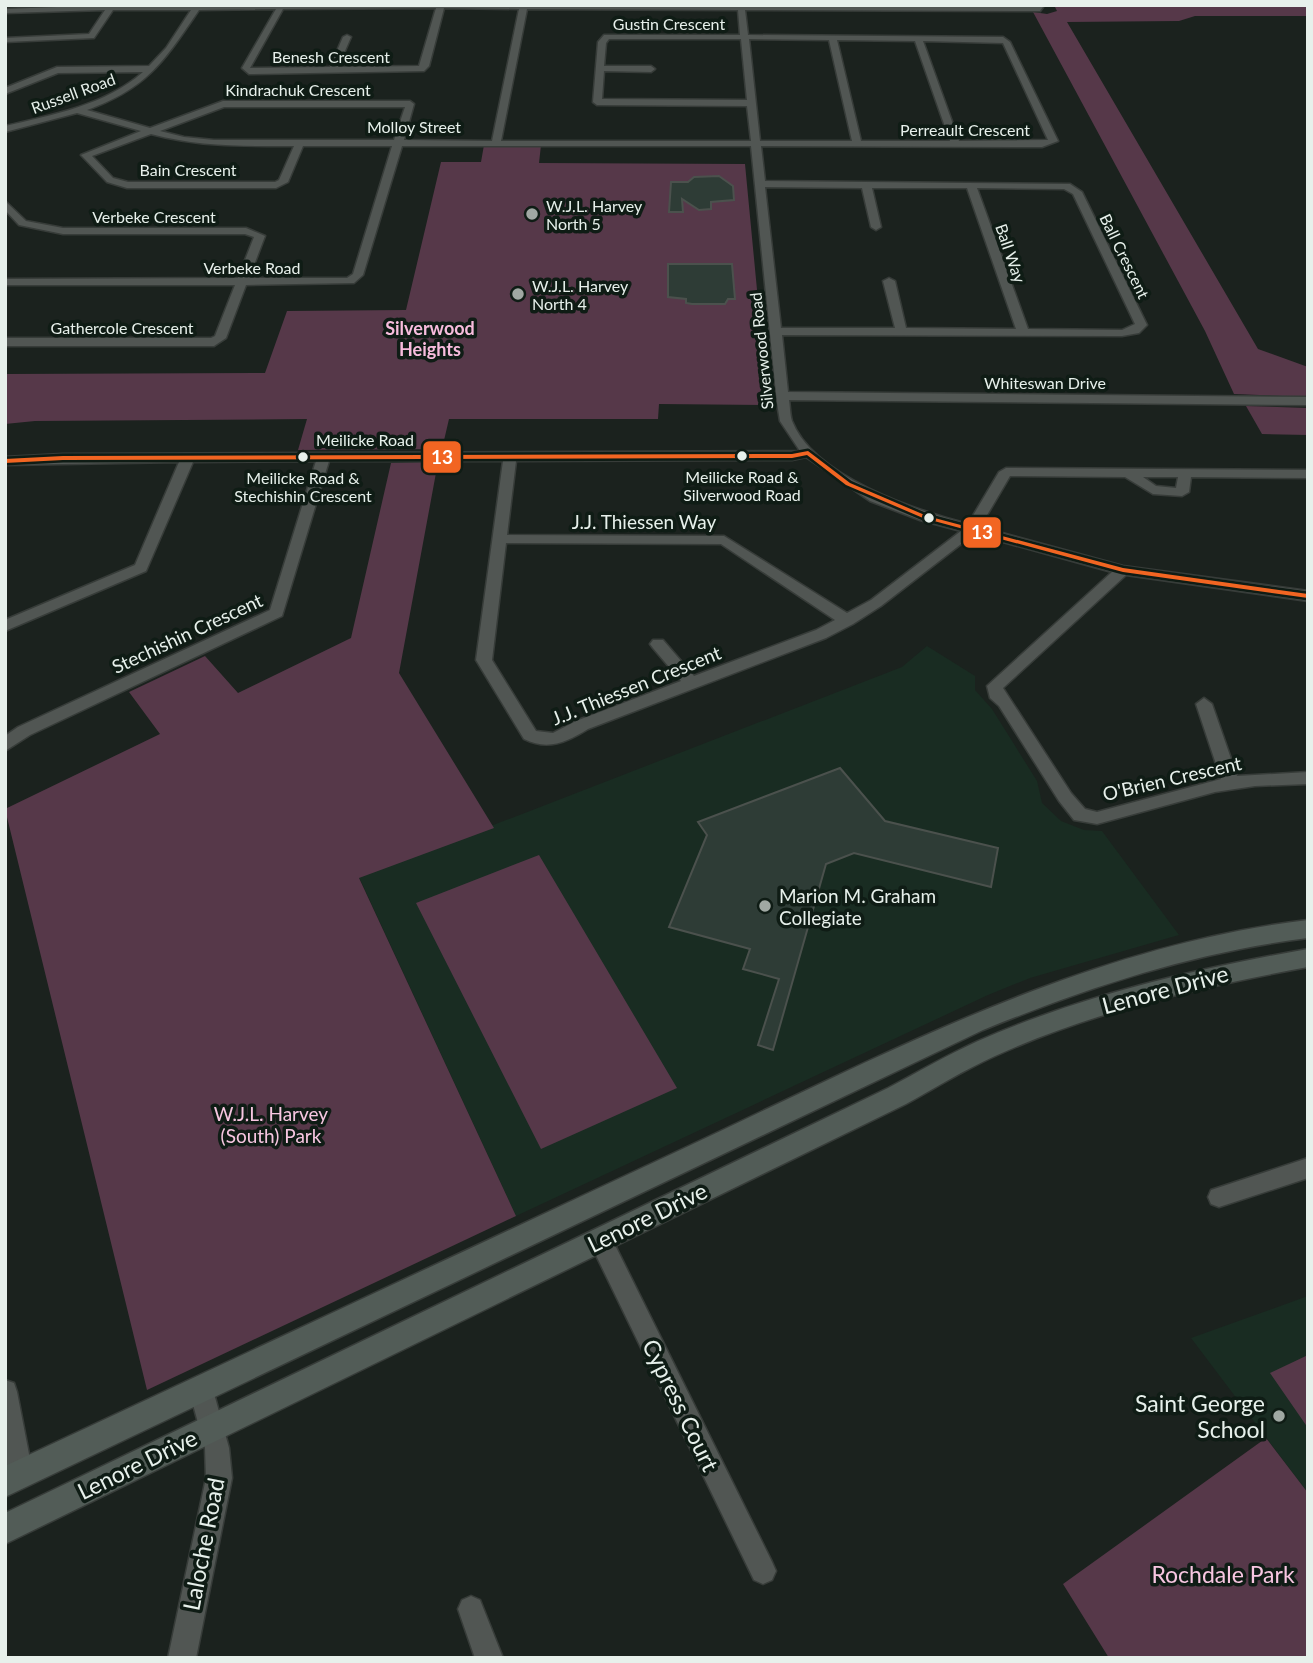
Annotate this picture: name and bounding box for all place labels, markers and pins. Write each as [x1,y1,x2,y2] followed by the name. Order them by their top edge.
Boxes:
[546,196,643,233] place label: W.J.L. Harvey North 5
[524,206,540,222] marker: W.J.L. Harvey North 5
[532,276,629,313] place label: W.J.L. Harvey North 4
[510,286,526,302] marker: W.J.L. Harvey North 4
[735,449,749,463] marker: Meilicke Road & Silverwood Road
[296,450,310,464] marker: Meilicke Road & Stechishin Crescent
[683,467,801,504] place label: Meilicke Road & Silverwood Road
[234,468,372,505] place label: Meilicke Road & Stechishin Crescent
[922,511,936,525] unlabelled marker
[779,884,936,929] place label: Marion M. Graham Collegiate
[757,898,773,914] marker: Marion M. Graham Collegiate
[1135,1389,1265,1443] place label: Saint George School
[1271,1408,1287,1424] marker: Saint George School

